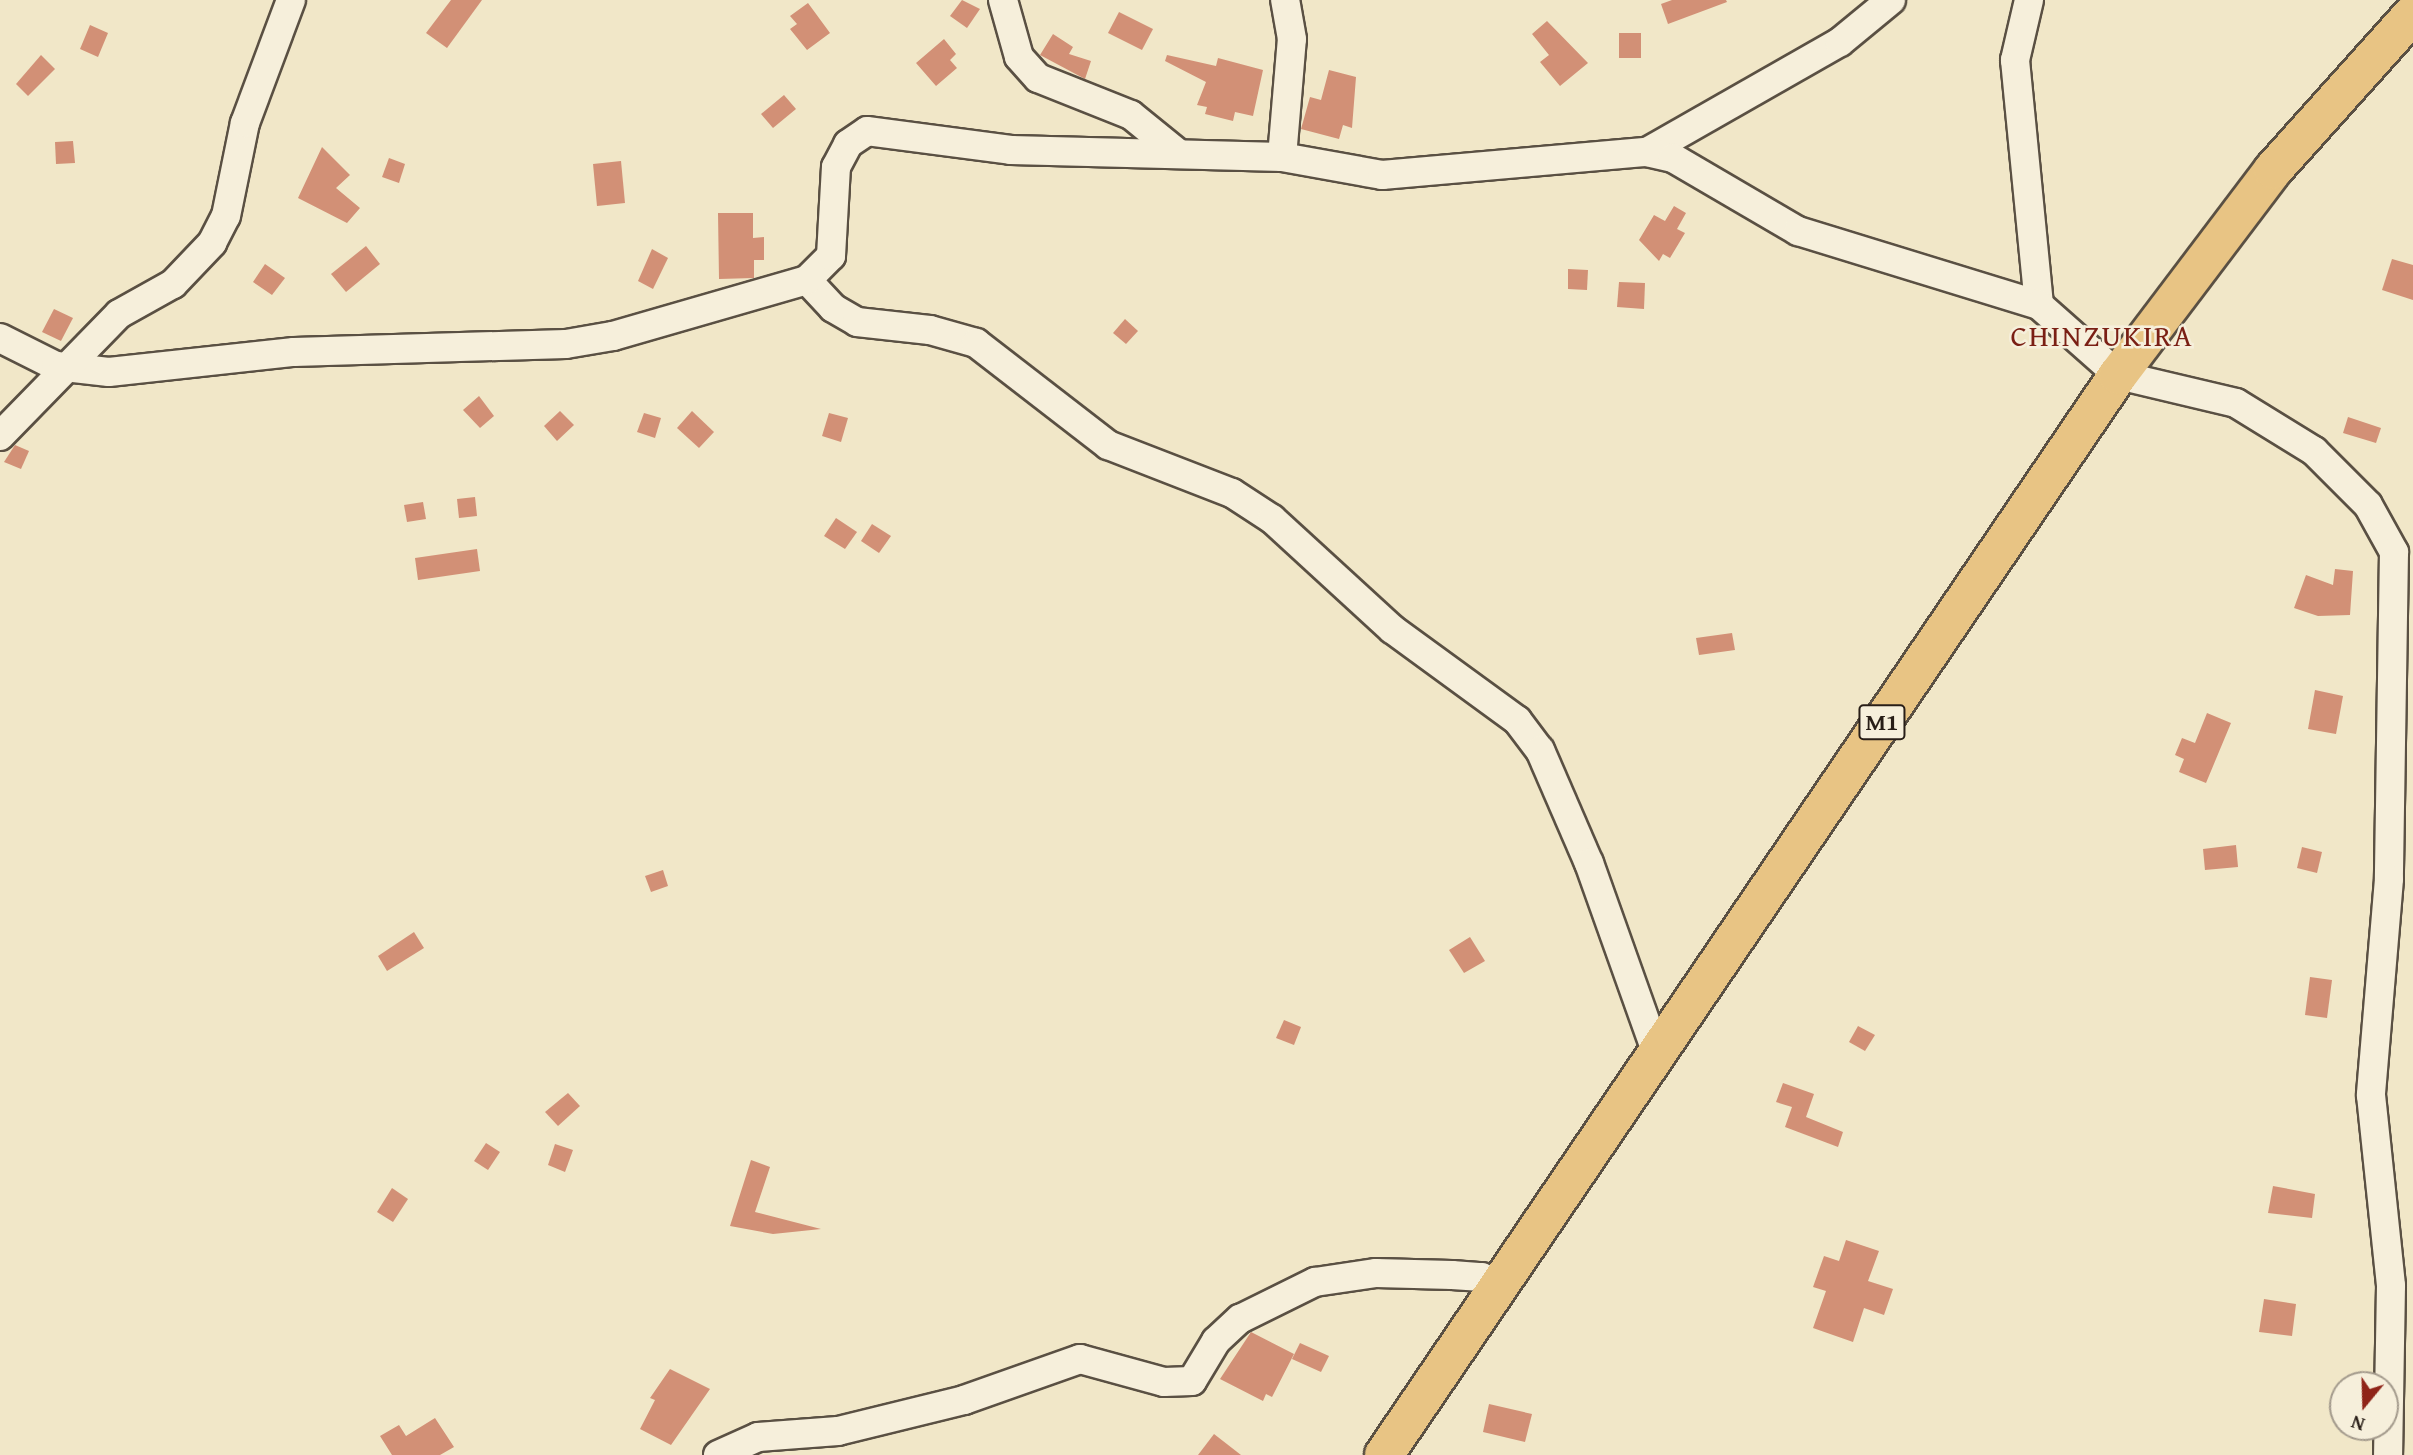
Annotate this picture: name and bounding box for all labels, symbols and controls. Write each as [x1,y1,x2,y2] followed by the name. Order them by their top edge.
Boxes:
[2012,317,2192,353] district label: CHINZUKIRA
[1857,702,1906,742] road number: M1
[2329,1371,2399,1441] north arrow
[2347,1409,2368,1439] text: N

